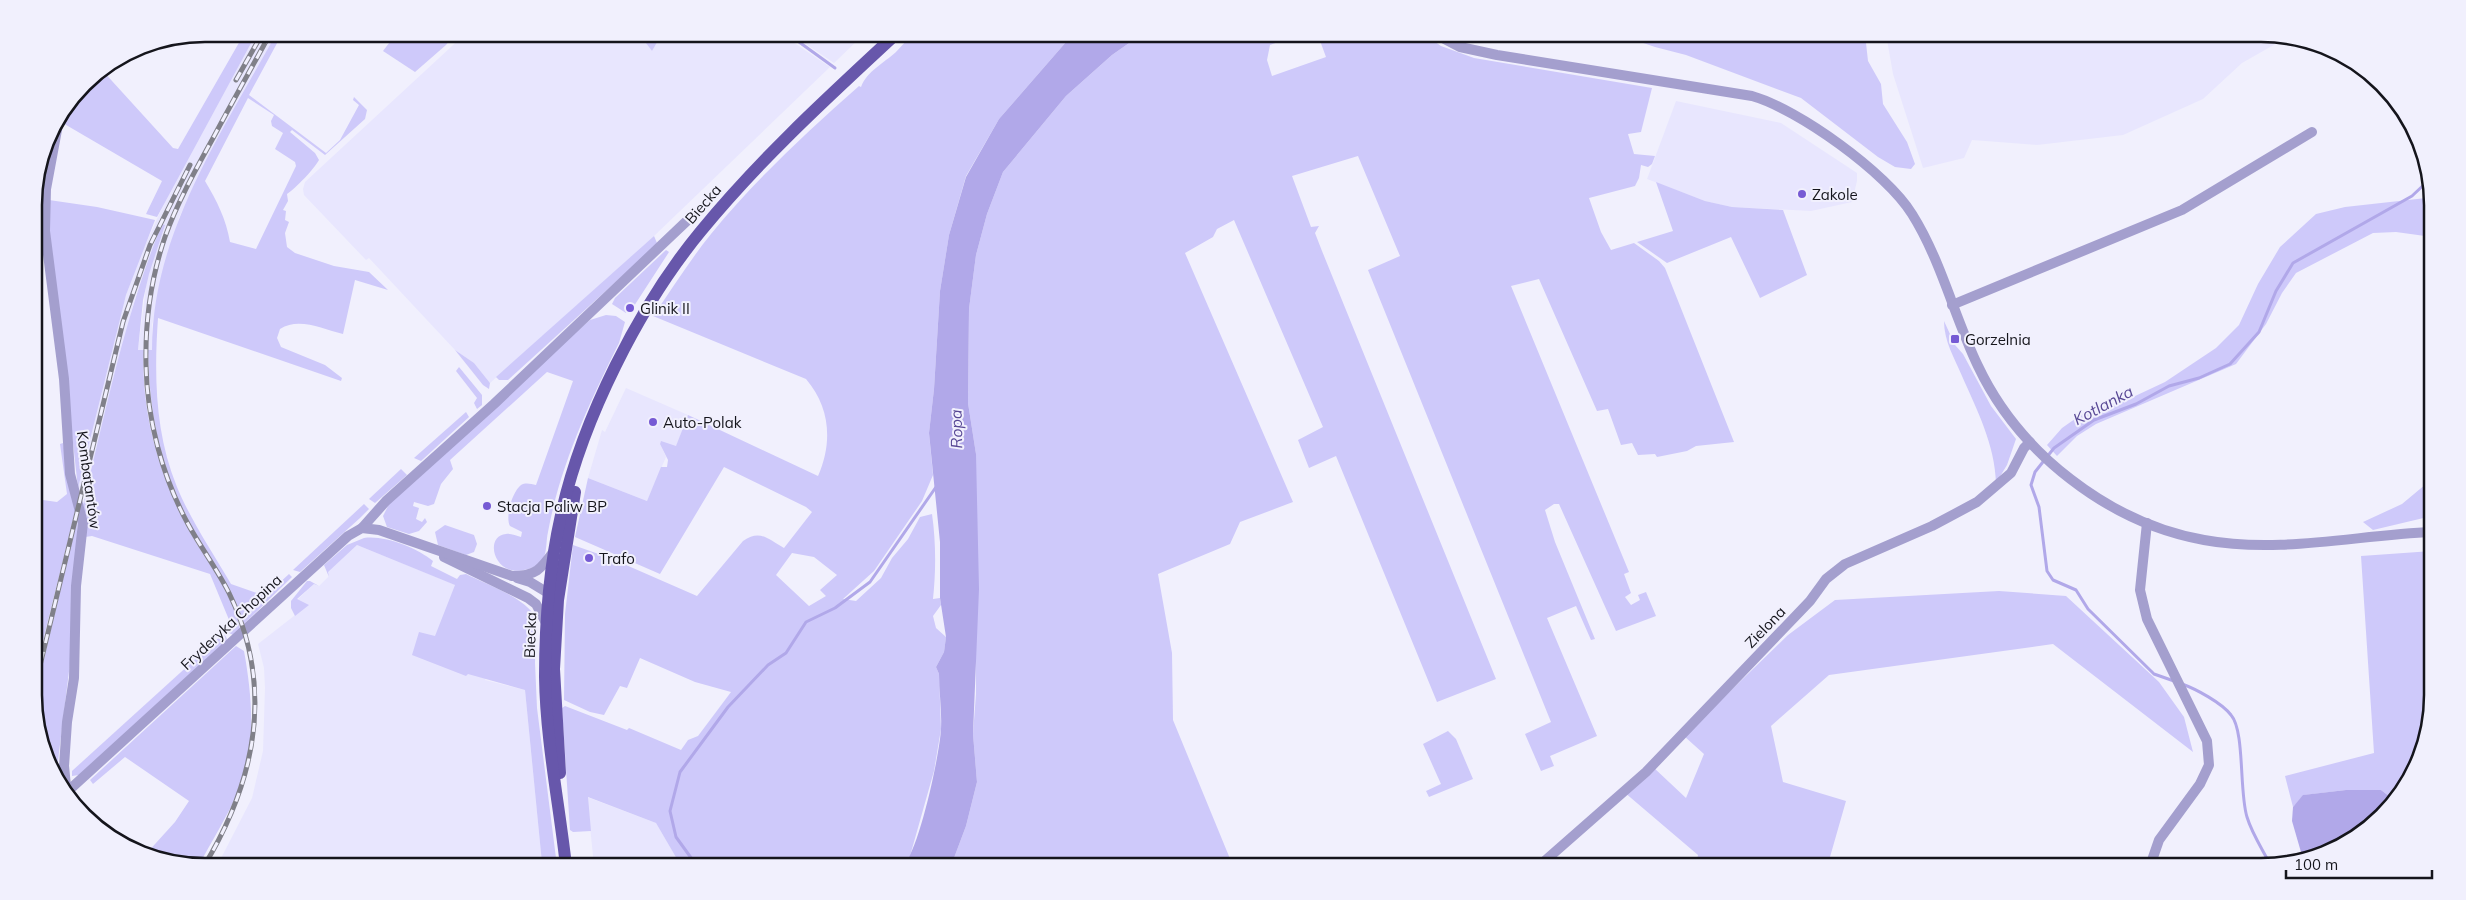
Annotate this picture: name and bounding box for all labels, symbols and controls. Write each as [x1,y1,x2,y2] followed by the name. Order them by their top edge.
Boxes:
[681,180,725,228] street label: Biecka
[1812,185,1858,204] place label: Zakole
[1796,188,1808,200] marker: Zakole
[640,299,690,318] place label: Glinik II
[624,302,636,314] marker: Glinik II
[1965,330,2031,349] place label: Gorzelnia
[1949,333,1961,345] marker: Gorzelnia
[2070,381,2137,429] water label: Kotlanka
[946,409,966,449] water label: Ropa
[663,413,742,432] place label: Auto-Polak
[647,416,659,428] marker: Auto-Polak
[73,430,105,530] street label: Kombatantów
[497,497,607,516] place label: Stacja Paliw BP
[481,500,493,512] marker: Stacja Paliw BP
[599,549,635,568] place label: Trafo
[583,552,595,564] marker: Trafo
[176,570,286,674] street label: Fryderyka Chopina
[1741,602,1789,652] street label: Zielona
[520,612,540,658] street label: Biecka
[2286,848,2432,880] scale bar
[2294,855,2338,874] text: 100 m

